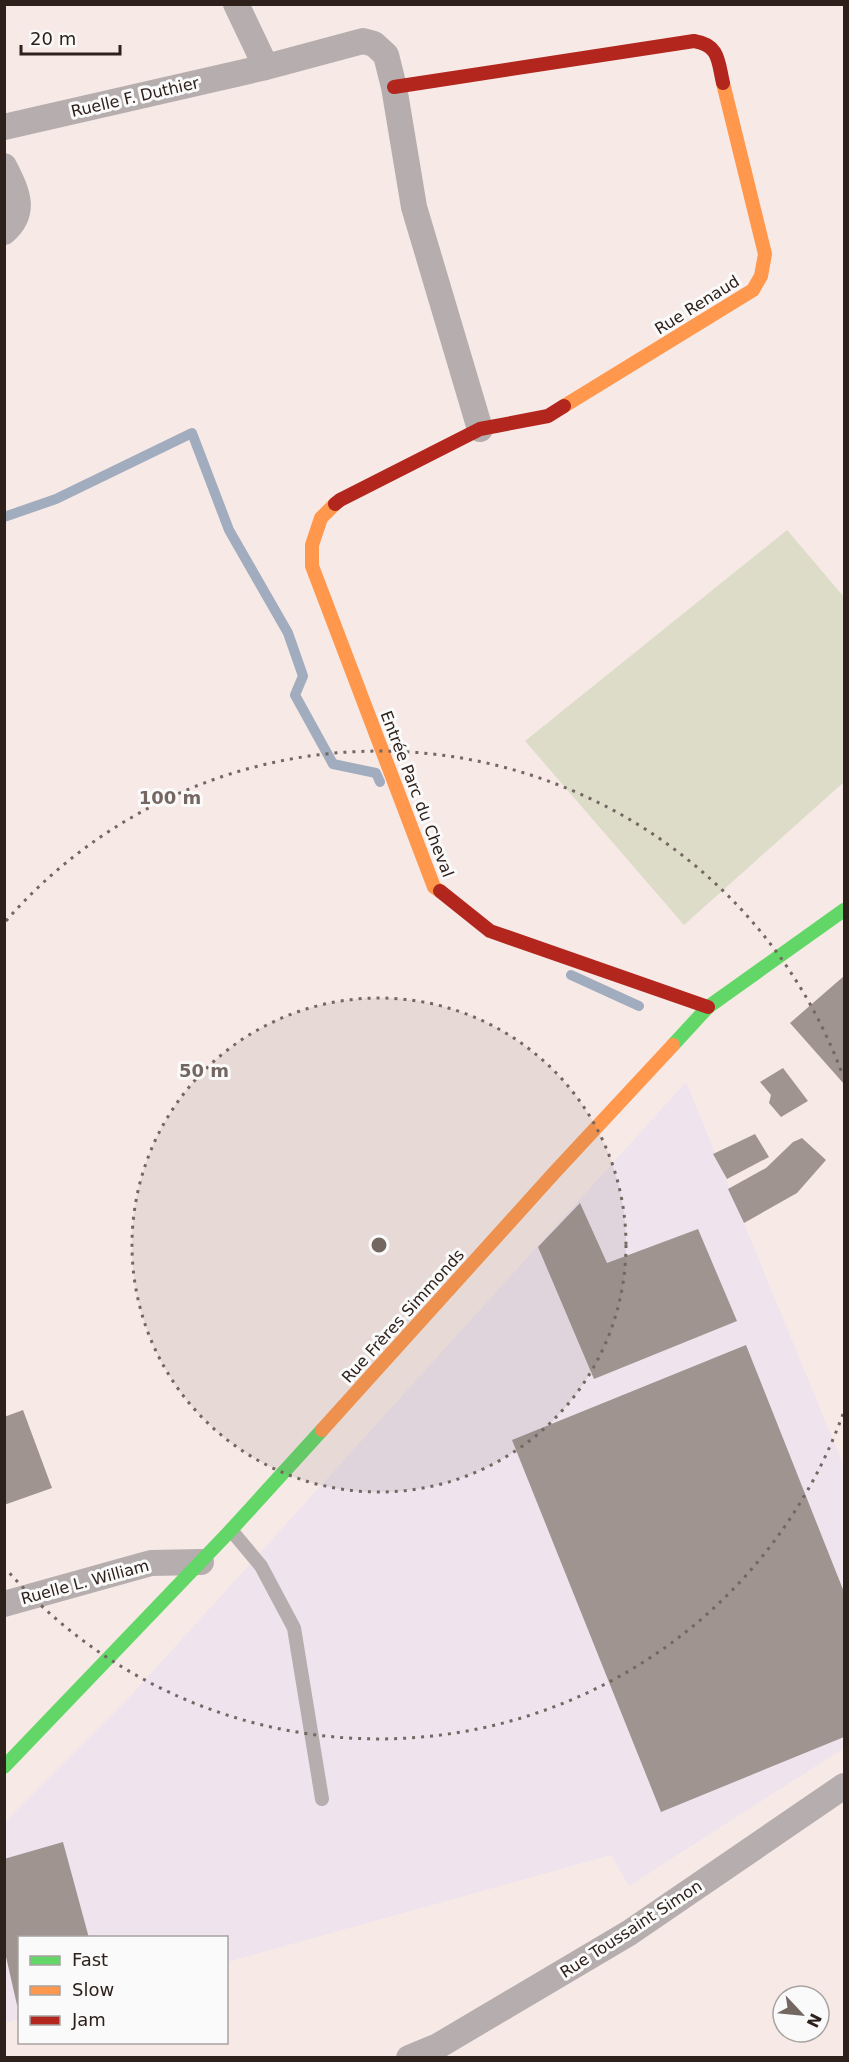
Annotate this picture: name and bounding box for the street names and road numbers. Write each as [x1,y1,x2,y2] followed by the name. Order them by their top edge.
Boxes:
[69,73,201,121] street label: Ruelle F. Duthier
[651,272,743,338] street label: Rue Renaud
[376,708,458,880] street label: Entrée Parc du Cheval
[338,1245,468,1387] street label: Rue Frères Simmonds
[19,1556,151,1608] street label: Ruelle L. William
[557,1876,705,1982] street label: Rue Toussaint Simon

